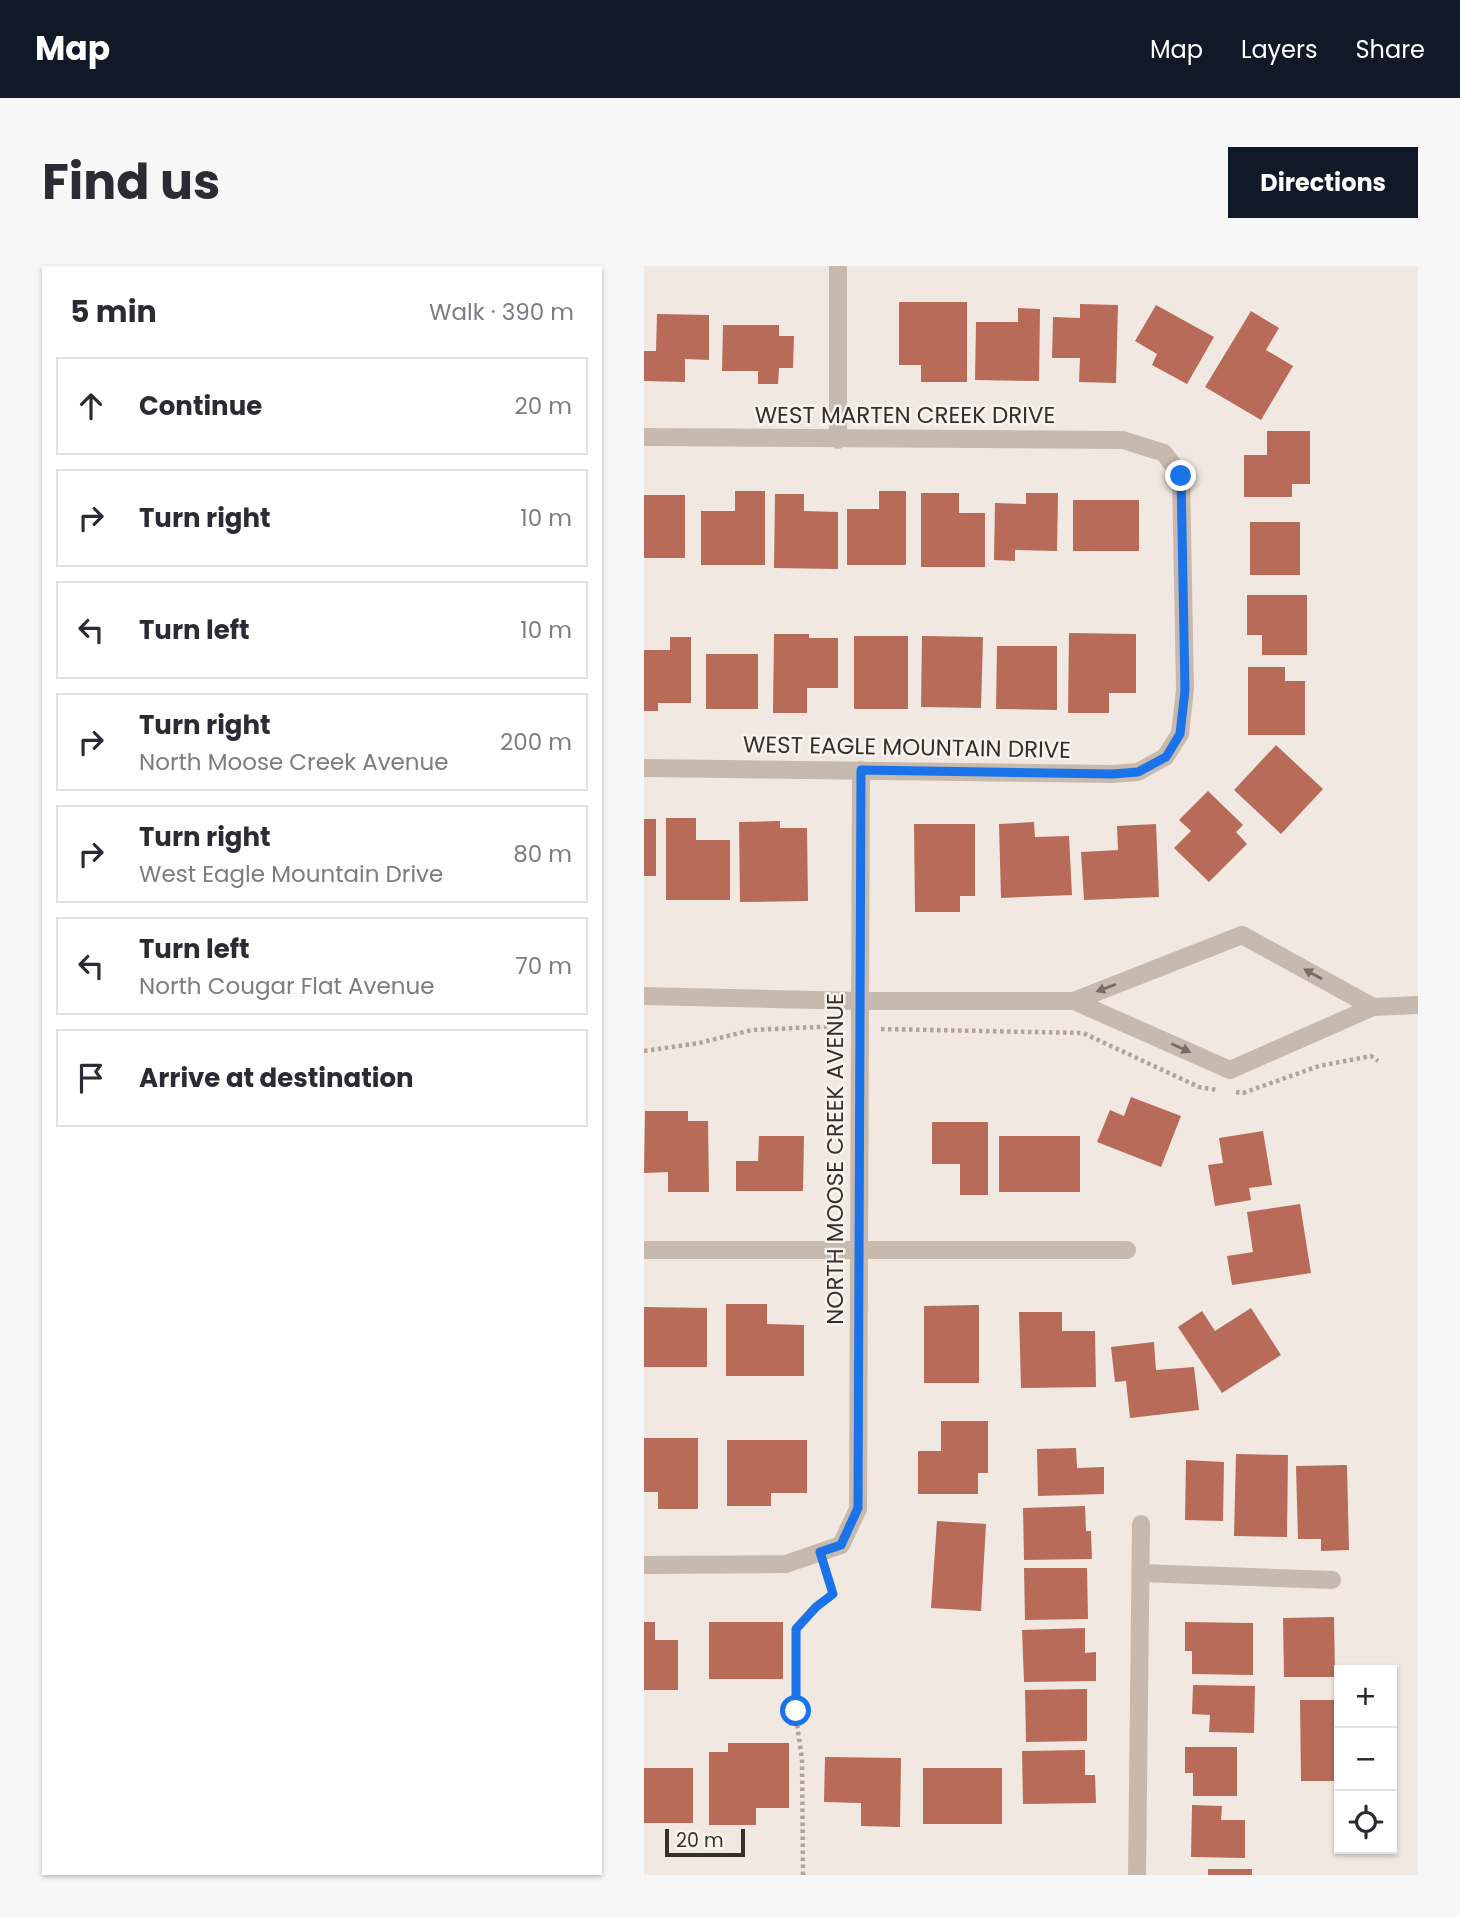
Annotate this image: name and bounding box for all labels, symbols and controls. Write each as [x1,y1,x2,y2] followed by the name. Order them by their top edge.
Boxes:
[35,25,110,72] text: Map
[1150,33,1203,66] text: Map
[1241,33,1317,66] text: Layers
[1355,33,1425,66] text: Share
[1228,147,1418,218] button: Directions
[42,148,220,216] text: Find us
[70,290,157,333] text: 5 min
[429,296,574,328] text: Walk · 390 m
[72,387,110,425] icon: ahead
[139,388,262,424] text: Continue
[514,390,572,422] text: 20 m
[755,399,1055,431] street label: WEST MARTEN CREEK DRIVE
[1165,460,1196,491] route end
[72,499,110,537] icon: right
[139,500,271,536] text: Turn right
[520,502,572,534] text: 10 m
[72,611,110,649] icon: left
[139,612,250,648] text: Turn left
[520,614,572,646] text: 10 m
[139,707,271,743] text: Turn right
[72,723,110,761] icon: right
[500,726,572,758] text: 200 m
[743,728,1071,766] street label: WEST EAGLE MOUNTAIN DRIVE
[139,746,449,778] text: North Moose Creek Avenue
[139,819,271,855] text: Turn right
[72,835,110,873] icon: right
[513,838,572,870] text: 80 m
[139,858,443,890] text: West Eagle Mountain Drive
[139,931,250,967] text: Turn left
[72,947,110,985] icon: left
[515,950,572,982] text: 70 m
[1304,968,1323,980] one-way arrow
[139,970,434,1002] text: North Cougar Flat Avenue
[1096,983,1117,994] one-way arrow
[819,993,851,1325] street label: NORTH MOOSE CREEK AVENUE
[1171,1042,1191,1054] one-way arrow
[72,1059,110,1097] icon: arrive
[139,1060,414,1096] text: Arrive at destination
[1334,1665,1397,1854] map controls
[1334,1665,1397,1728] button: +
[780,1695,811,1726] route start
[1334,1728,1397,1791] button: −
[1334,1791,1397,1854] button: locate
[665,1826,746,1858] scale bar
[676,1827,724,1854] text: 20 m

